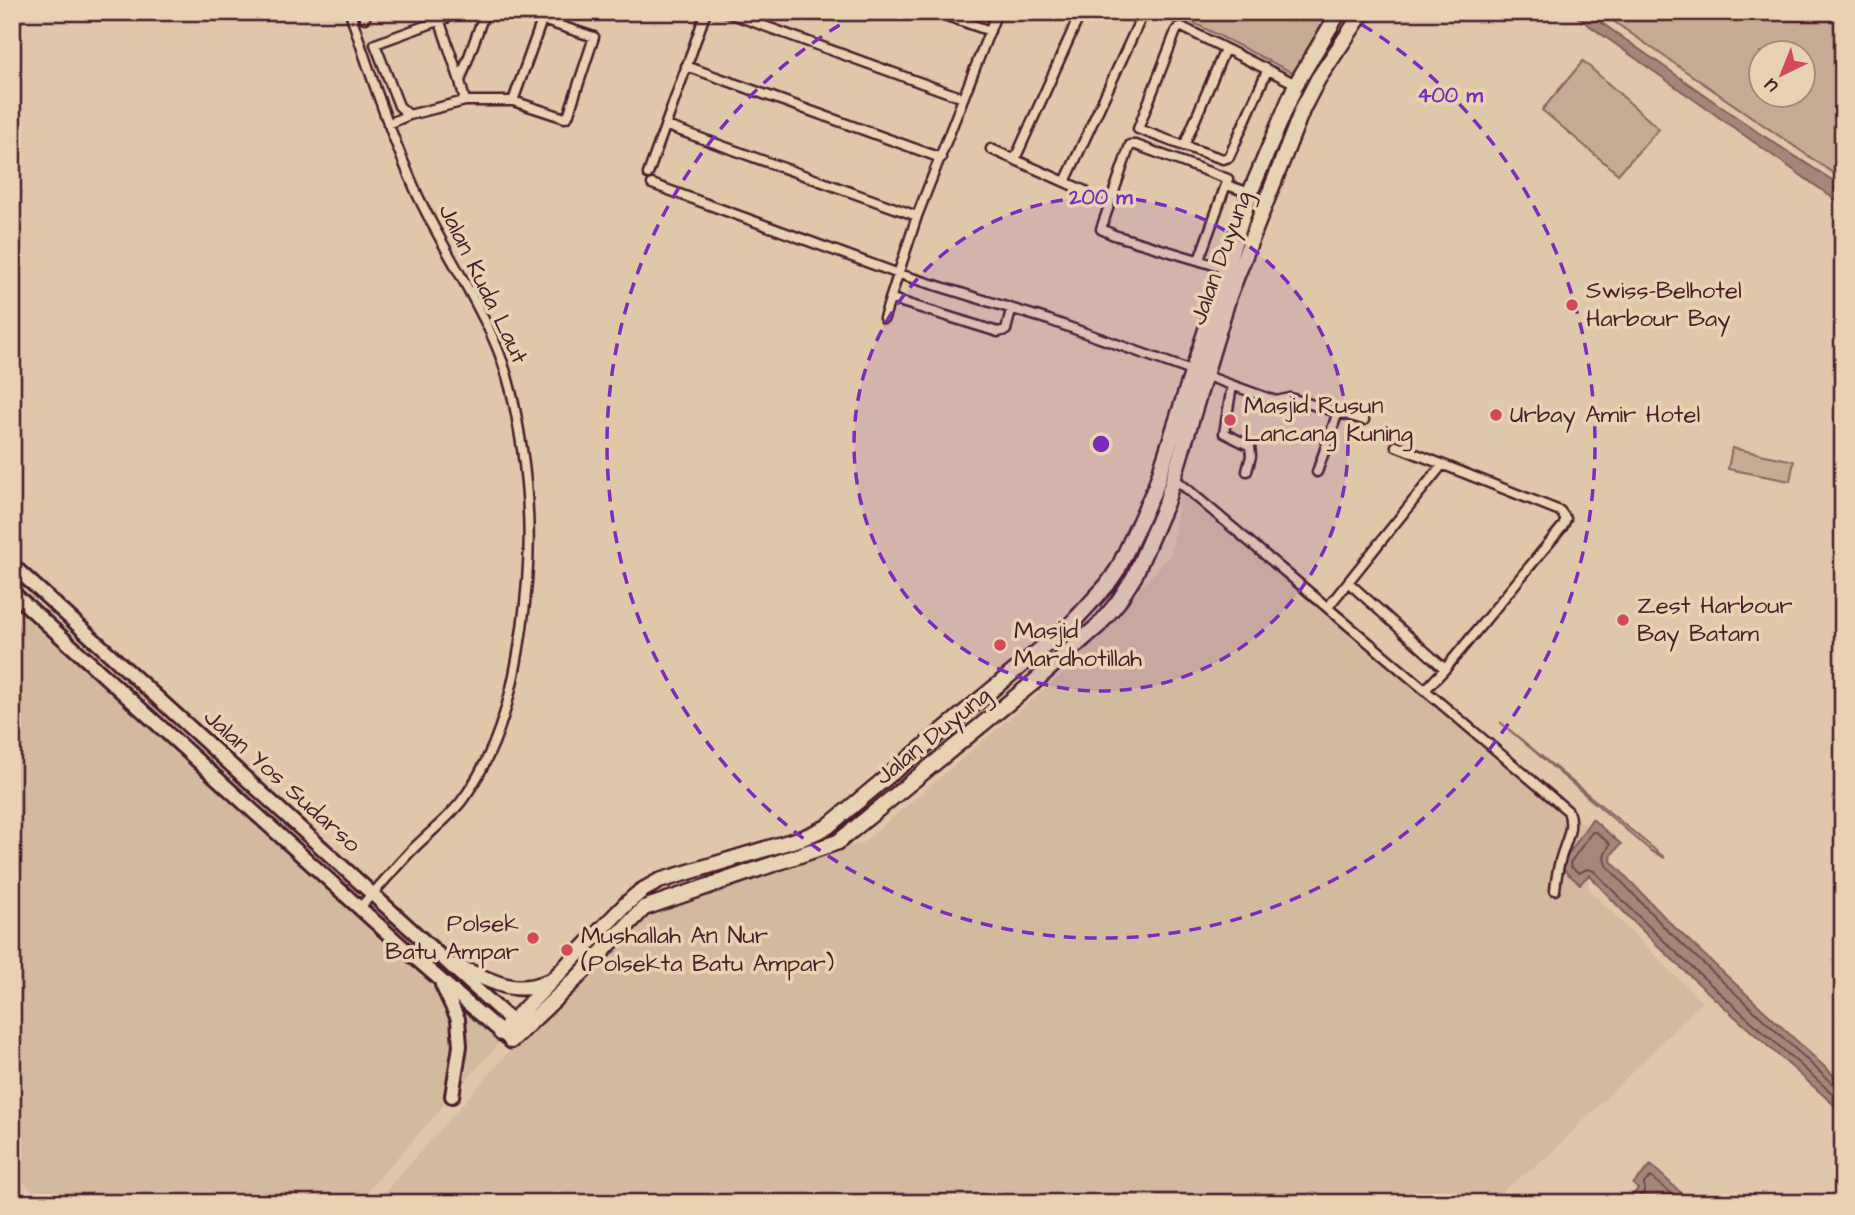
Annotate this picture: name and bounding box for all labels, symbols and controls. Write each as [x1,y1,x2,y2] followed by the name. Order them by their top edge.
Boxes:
[1746,38,1816,108] north arrow
[1758,72,1785,99] text: U
[1417,81,1483,110] text: 400 m
[1068,183,1133,212] text: 200 m
[1181,186,1262,330] street label: Jalan Duyung
[430,198,537,370] street label: Jalan Kuda Laut
[1586,274,1742,337] place label: Swiss-Belhotel Harbour Bay
[1564,297,1580,313] marker: Swiss-Belhotel Harbour Bay
[1244,389,1413,452] place label: Masjid Rusun Lancang Kuning
[1510,398,1700,433] place label: Urbay Amir Hotel
[1488,407,1504,423] marker: Urbay Amir Hotel
[1222,412,1238,428] marker: Masjid Rusun Lancang Kuning
[1089,432,1113,456] centre of rings
[1637,589,1793,652] place label: Zest Harbour Bay Batam
[1615,612,1631,628] marker: Zest Harbour Bay Batam
[1014,614,1142,676] place label: Masjid Mardhotillah
[992,637,1008,653] marker: Masjid Mardhotillah
[868,679,999,794] street label: Jalan Duyung
[196,701,369,861] street label: Jalan Yos Sudarso
[385,907,519,969] place label: Polsek Batu Ampar
[581,919,834,981] place label: Mushallah An Nur (Polsekta Batu Ampar)
[525,930,541,946] marker: Polsek Batu Ampar
[559,942,575,958] marker: Mushallah An Nur (Polsekta Batu Ampar)

